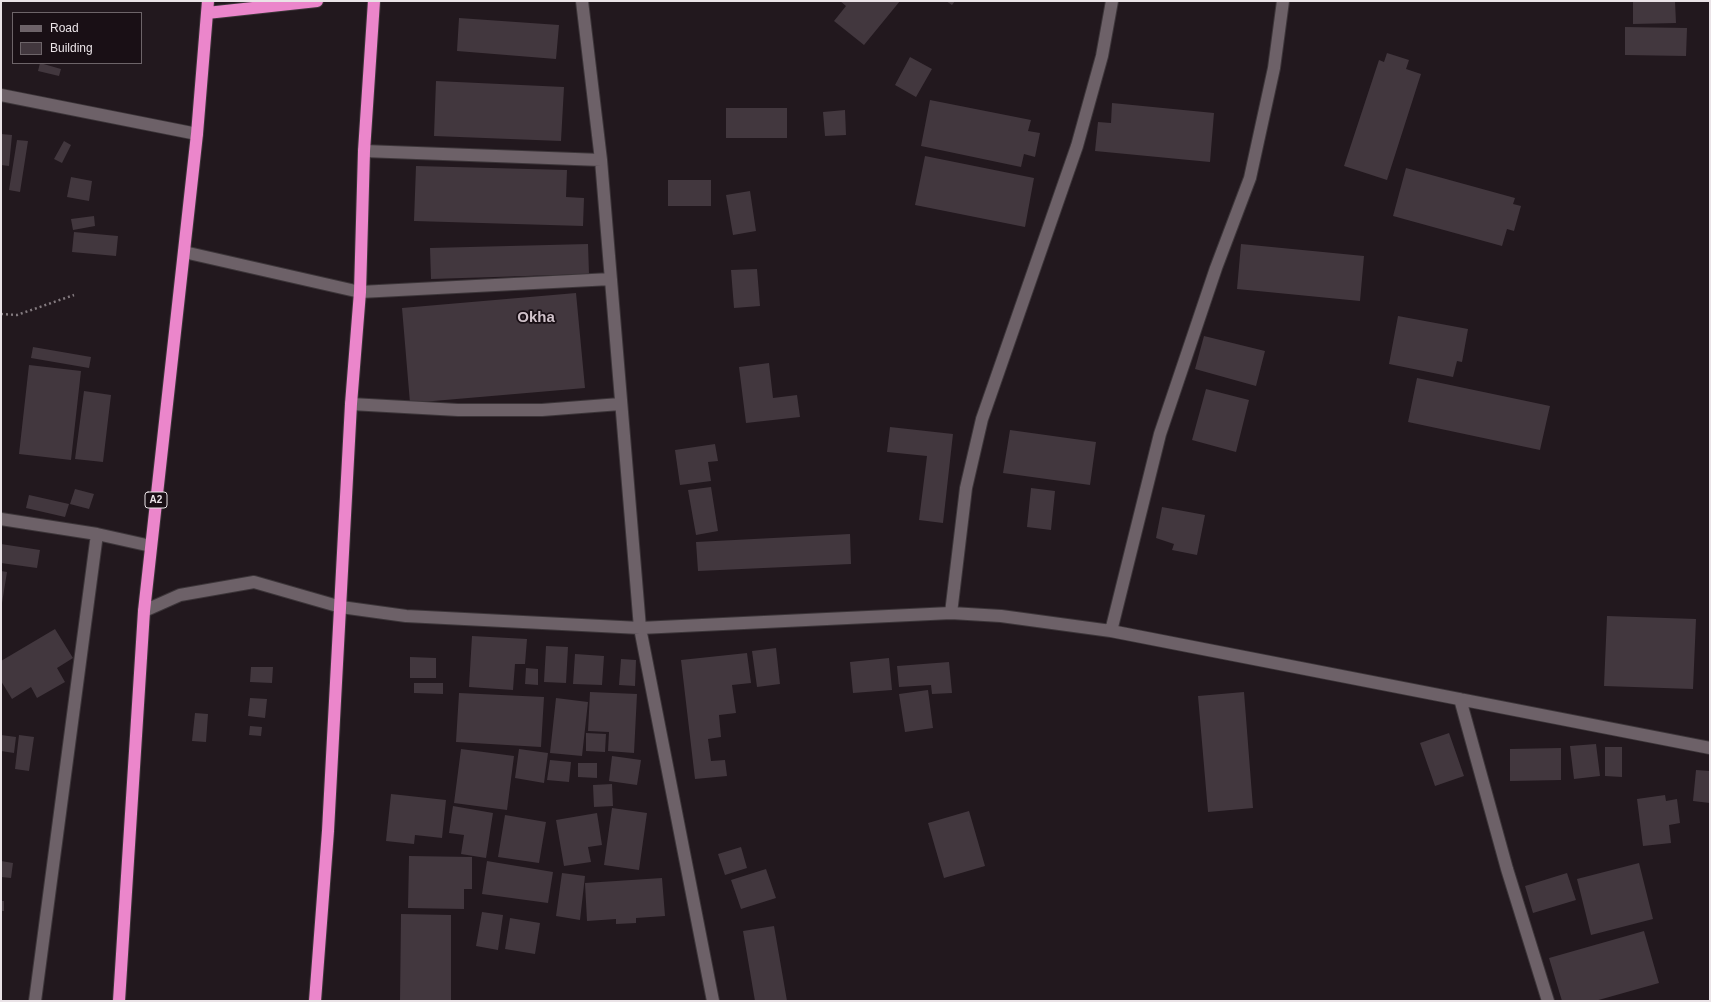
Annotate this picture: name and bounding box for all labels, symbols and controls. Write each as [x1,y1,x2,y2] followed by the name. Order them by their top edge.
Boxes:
[12,12,142,64] legend
[50,21,79,35] text: Road
[50,41,93,55] text: Building
[517,309,555,327] district label: Okha
[145,492,167,508] road number: A2

